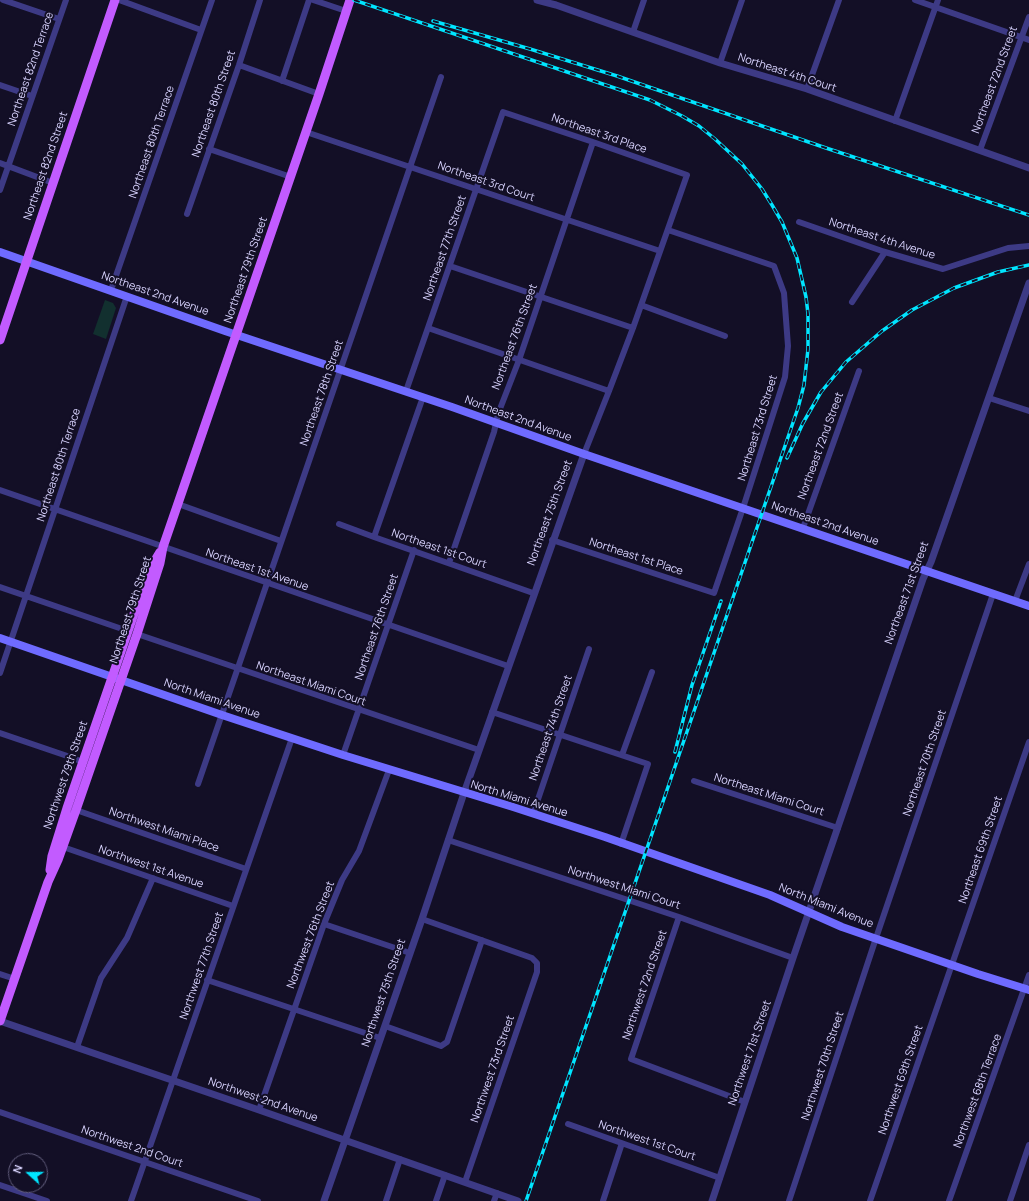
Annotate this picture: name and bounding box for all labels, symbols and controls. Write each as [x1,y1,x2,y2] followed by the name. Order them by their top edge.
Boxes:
[5,10,57,128] street label: Northeast 82nd Terrace
[969,25,1021,135] street label: Northeast 72nd Street
[189,49,239,159] street label: Northeast 80th Street
[736,51,838,95] street label: Northeast 4th Court
[127,84,177,200] street label: Northeast 80th Terrace
[21,110,71,222] street label: Northeast 82nd Street
[550,111,648,157] street label: Northeast 3rd Place
[436,159,536,205] street label: Northeast 3rd Court
[421,194,469,302] street label: Northeast 77th Street
[222,215,270,325] street label: Northeast 79th Street
[827,216,937,262] street label: Northeast 4th Avenue
[99,269,211,319] street label: Northeast 2nd Avenue
[490,282,540,392] street label: Northeast 76th Street
[298,338,346,448] street label: Northeast 78th Street
[736,373,780,483] street label: Northeast 73rd Street
[795,391,847,501] street label: Northeast 72nd Street
[463,393,573,445] street label: Northeast 2nd Avenue
[34,407,84,523] street label: Northeast 80th Terrace
[525,459,575,567] street label: Northeast 75th Street
[769,499,881,549] street label: Northeast 2nd Avenue
[390,527,488,571] street label: Northeast 1st Court
[587,536,685,578] street label: Northeast 1st Place
[882,540,932,646] street label: Northeast 71st Street
[204,546,310,594] street label: Northeast 1st Avenue
[107,555,155,665] street label: Northeast 79th Street
[353,572,401,682] street label: Northeast 76th Street
[254,659,368,709] street label: Northeast Miami Court
[527,673,575,783] street label: Northeast 74th Street
[162,676,262,722] street label: North Miami Avenue
[901,708,949,818] street label: Northeast 70th Street
[41,719,91,831] street label: Northwest 79th Street
[712,771,826,819] street label: Northeast Miami Court
[469,778,569,820] street label: North Miami Avenue
[956,795,1006,905] street label: Northeast 69th Street
[107,805,221,855] street label: Northwest Miami Place
[97,843,205,891] street label: Northwest 1st Avenue
[566,864,682,912] street label: Northwest Miami Court
[284,880,338,990] street label: Northwest 76th Street
[777,881,875,931] street label: North Miami Avenue
[177,911,227,1021] street label: Northwest 77th Street
[620,928,670,1042] street label: Northwest 72nd Street
[359,937,409,1049] street label: Northwest 75th Street
[726,999,774,1107] street label: Northwest 71st Street
[799,1010,847,1122] street label: Northwest 70th Street
[468,1014,518,1124] street label: Northwest 73rd Street
[876,1024,926,1136] street label: Northwest 69th Street
[951,1032,1005,1150] street label: Northwest 68th Terrace
[206,1075,320,1125] street label: Northwest 2nd Avenue
[597,1118,697,1164] street label: Northwest 1st Court
[79,1123,185,1171] street label: Northwest 2nd Court
[8,1153,48,1193] north arrow
[9,1163,26,1175] text: N

